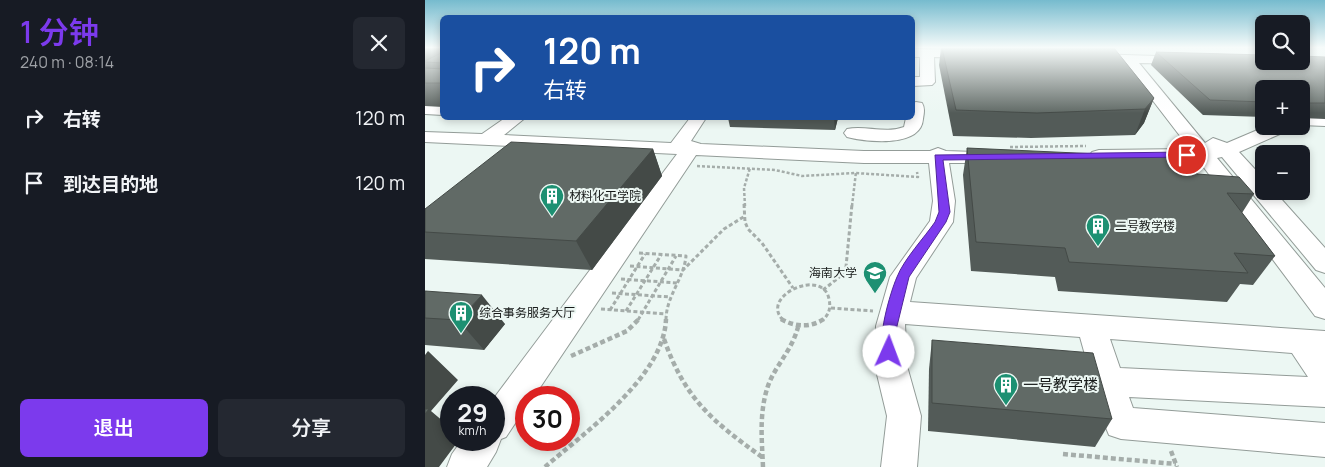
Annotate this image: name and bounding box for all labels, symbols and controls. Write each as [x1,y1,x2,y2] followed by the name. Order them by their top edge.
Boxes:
[20,11,99,52] text: 1 分钟
[1255,15,1310,200] map controls
[1255,15,1310,70] button: search
[353,17,405,69] button: close
[543,27,641,75] text: 120 m
[460,35,525,100] icon: right
[20,51,114,73] text: 240 m · 08:14
[543,75,587,105] text: 右转
[1255,80,1310,135] button: +
[20,104,48,132] icon: right
[355,105,405,131] text: 120 m
[63,106,101,132] text: 右转
[1166,134,1208,176] pin
[1173,141,1201,169] icon: arrive
[1255,145,1310,200] button: −
[20,169,48,197] icon: arrive
[355,170,405,196] text: 120 m
[63,171,158,197] text: 到达目的地
[539,183,565,217] building icon: 材料化工学院
[569,187,641,204] place label: 材料化工学院
[1085,213,1111,247] building icon: 二号教学楼
[1115,217,1175,234] place label: 二号教学楼
[862,260,888,294] school or university icon: 海南大学
[809,264,857,281] place label: 海南大学
[448,300,474,334] building icon: 综合事务服务大厅
[479,304,575,321] place label: 综合事务服务大厅
[862,325,914,377] position arrow
[993,372,1019,406] building icon: 一号教学楼
[1023,374,1098,395] place label: 一号教学楼
[515,386,580,451] speed limit sign: 30
[457,395,488,430] text: 29
[20,399,208,457] button: 退出
[218,399,405,457] button: 分享
[459,422,486,439] text: km/h

